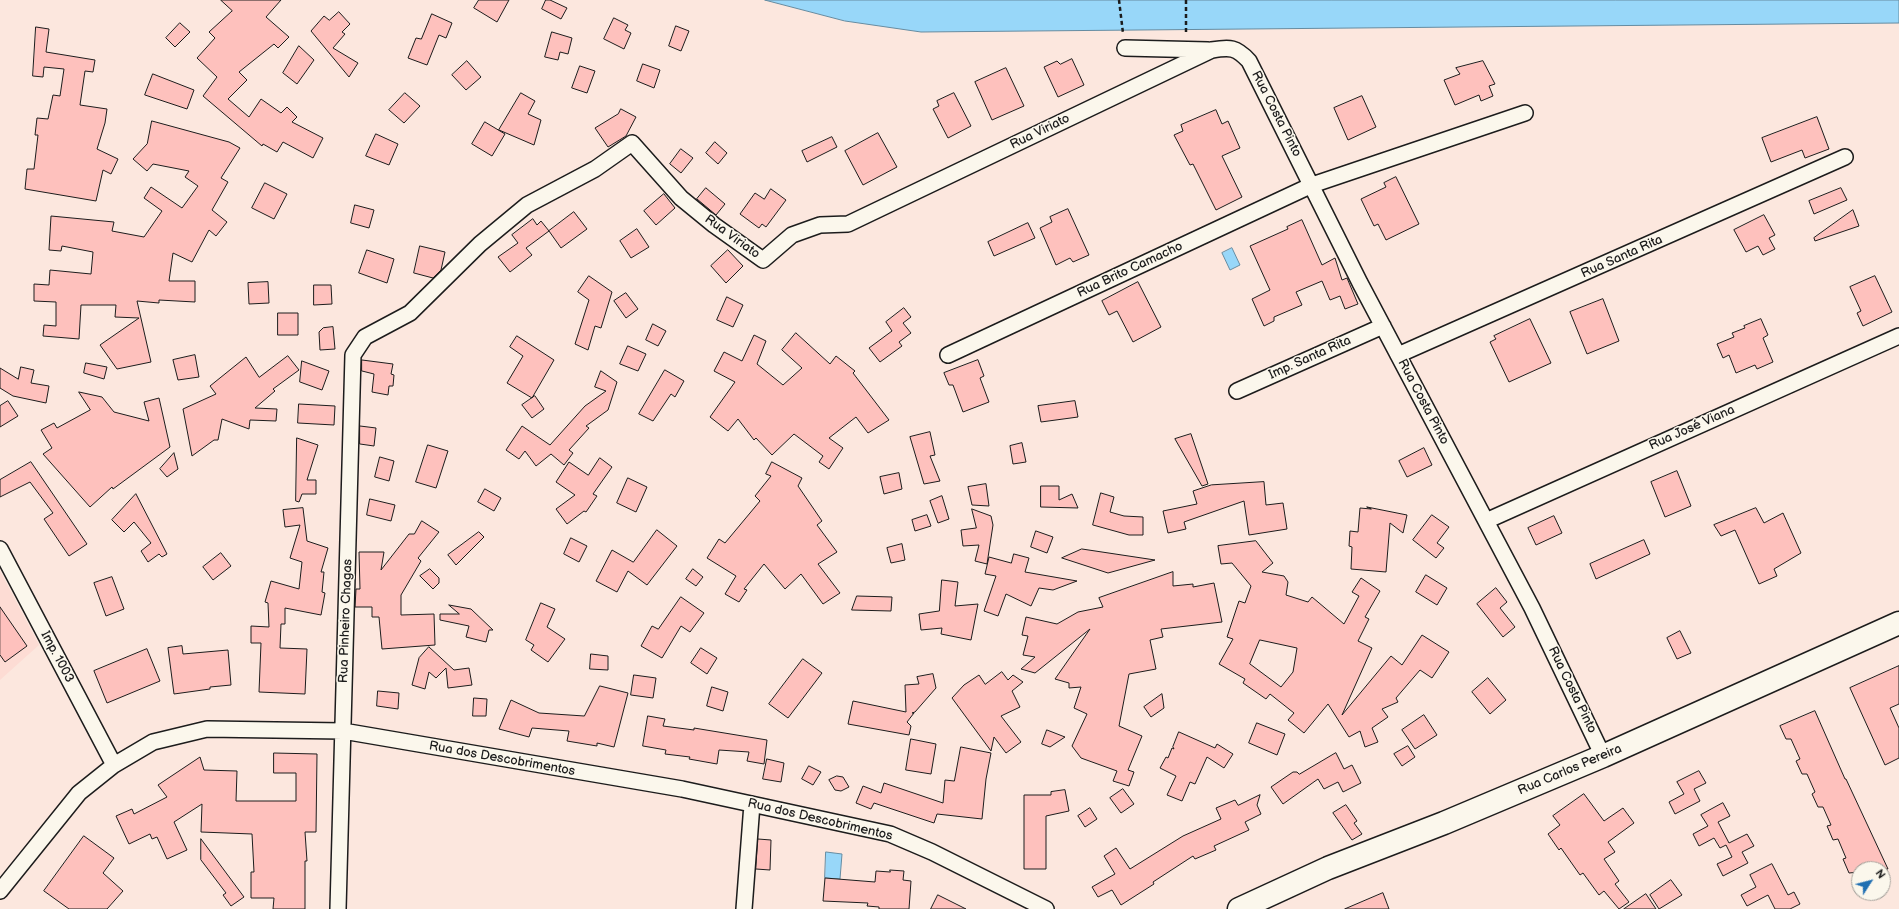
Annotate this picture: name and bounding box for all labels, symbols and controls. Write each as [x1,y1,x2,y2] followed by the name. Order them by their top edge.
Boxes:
[1248,68,1304,160] street label: Rua Costa Pinto
[1008,111,1072,153] street label: Rua Viriato
[701,212,763,262] street label: Rua Viriato
[1579,232,1665,282] street label: Rua Santa Rita
[1075,239,1185,301] street label: Rua Brito Camacho
[1267,333,1353,383] street label: Imp. Santa Rita
[1394,357,1452,447] street label: Rua Costa Pinto
[1647,402,1737,454] street label: Rua José Viana
[336,559,356,683] street label: Rua Pinheiro Chagas
[37,629,77,685] street label: Imp. 1003
[1544,644,1600,736] street label: Rua Costa Pinto
[428,738,576,780] street label: Rua dos Descobrimentos
[1516,741,1624,799] street label: Rua Carlos Pereira
[746,796,894,844] street label: Rua dos Descobrimentos
[1851,861,1891,901] north arrow
[1873,867,1888,881] text: N

